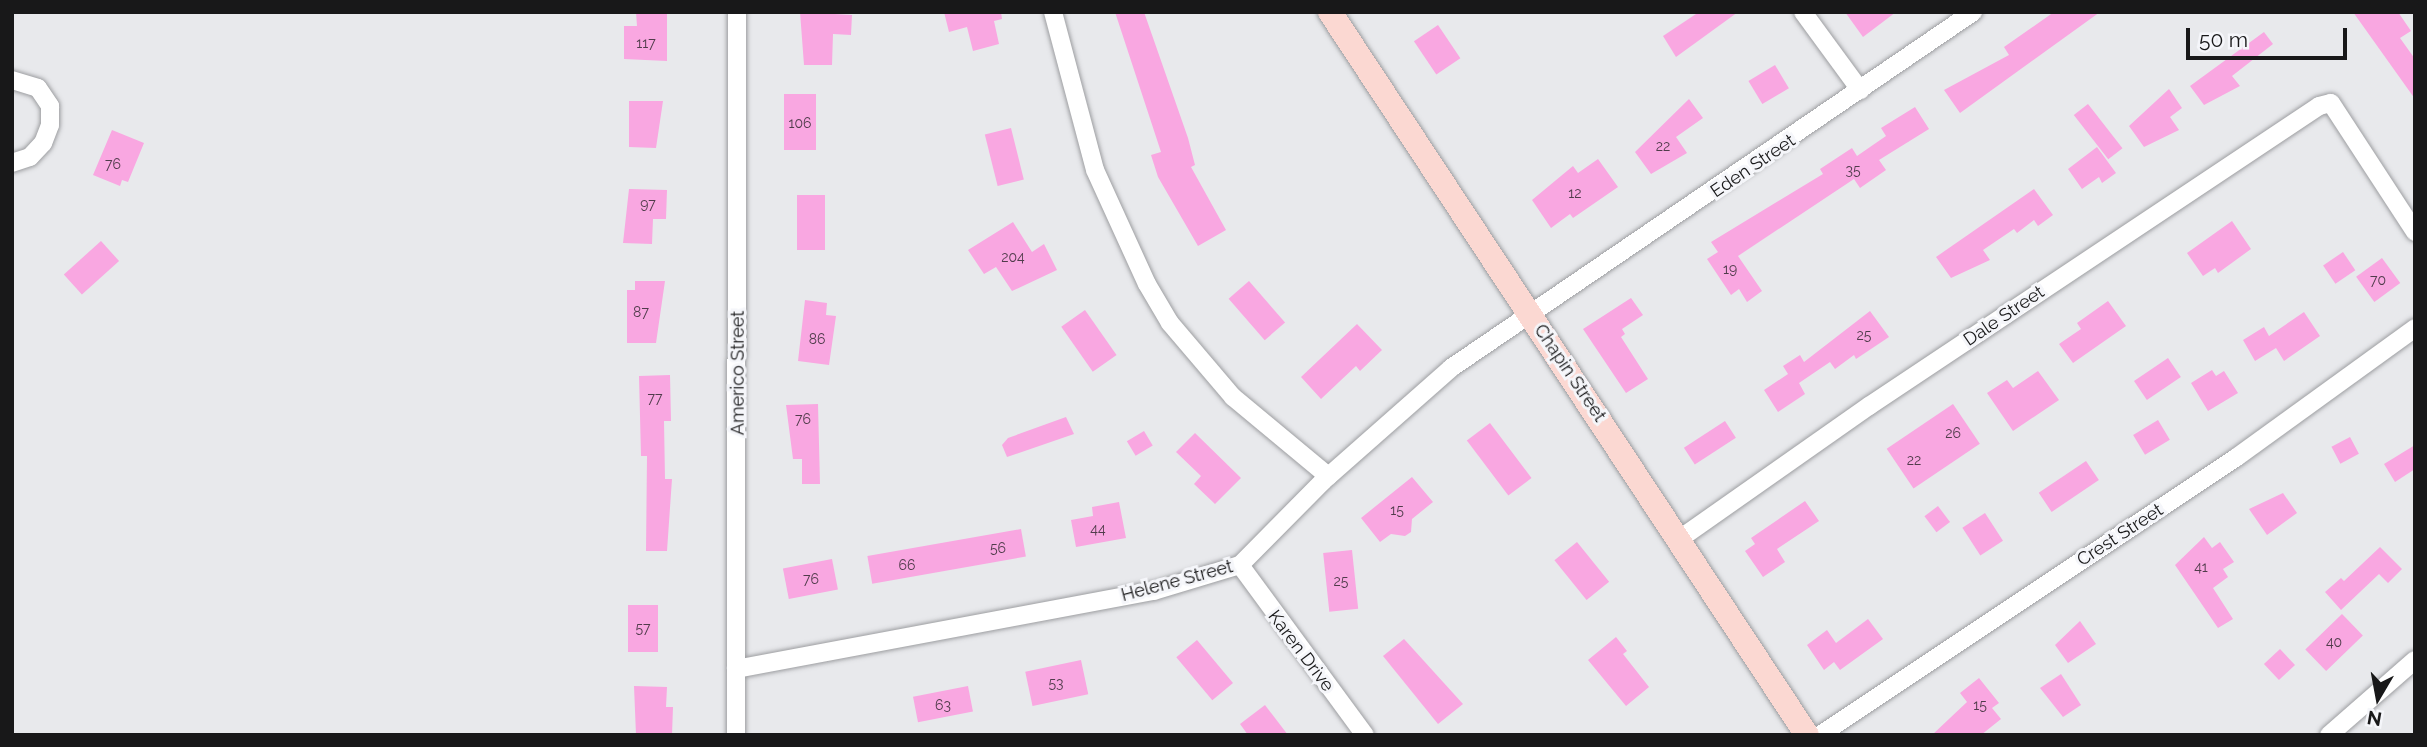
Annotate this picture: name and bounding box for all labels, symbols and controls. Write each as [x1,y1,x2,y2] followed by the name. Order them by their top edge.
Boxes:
[2189,14,2350,58] scale bar
[2199,27,2248,52] text: 50 m
[636,35,656,51] house number: 117
[788,115,812,131] house number: 106
[1707,130,1799,202] street label: Eden Street
[1656,138,1670,154] house number: 22
[105,156,121,172] house number: 76
[1845,162,1861,178] house number: 35
[1568,185,1582,201] house number: 12
[640,196,656,212] house number: 97
[1001,249,1025,265] house number: 204
[1723,261,1737,277] house number: 19
[2370,272,2386,288] house number: 70
[1960,281,2048,351] street label: Dale Street
[633,304,649,320] house number: 87
[727,311,749,435] street label: Americo Street
[1530,320,1610,426] street label: Chapin Street
[1857,327,1871,343] house number: 25
[809,331,825,347] house number: 86
[648,390,662,406] house number: 77
[795,411,811,427] house number: 76
[1945,425,1961,441] house number: 26
[1907,452,1921,468] house number: 22
[2073,499,2167,571] street label: Crest Street
[1390,502,1404,518] house number: 15
[1090,521,1106,537] house number: 44
[990,540,1006,556] house number: 56
[1119,556,1235,606] street label: Helene Street
[899,557,915,573] house number: 66
[2194,559,2208,575] house number: 41
[803,571,819,587] house number: 76
[1334,573,1348,589] house number: 25
[1263,606,1339,696] street label: Karen Drive
[635,620,651,636] house number: 57
[2326,634,2342,650] house number: 40
[2343,663,2413,733] north arrow
[1048,675,1064,691] house number: 53
[935,697,951,713] house number: 63
[1973,697,1987,713] house number: 15
[2365,707,2383,731] text: N

